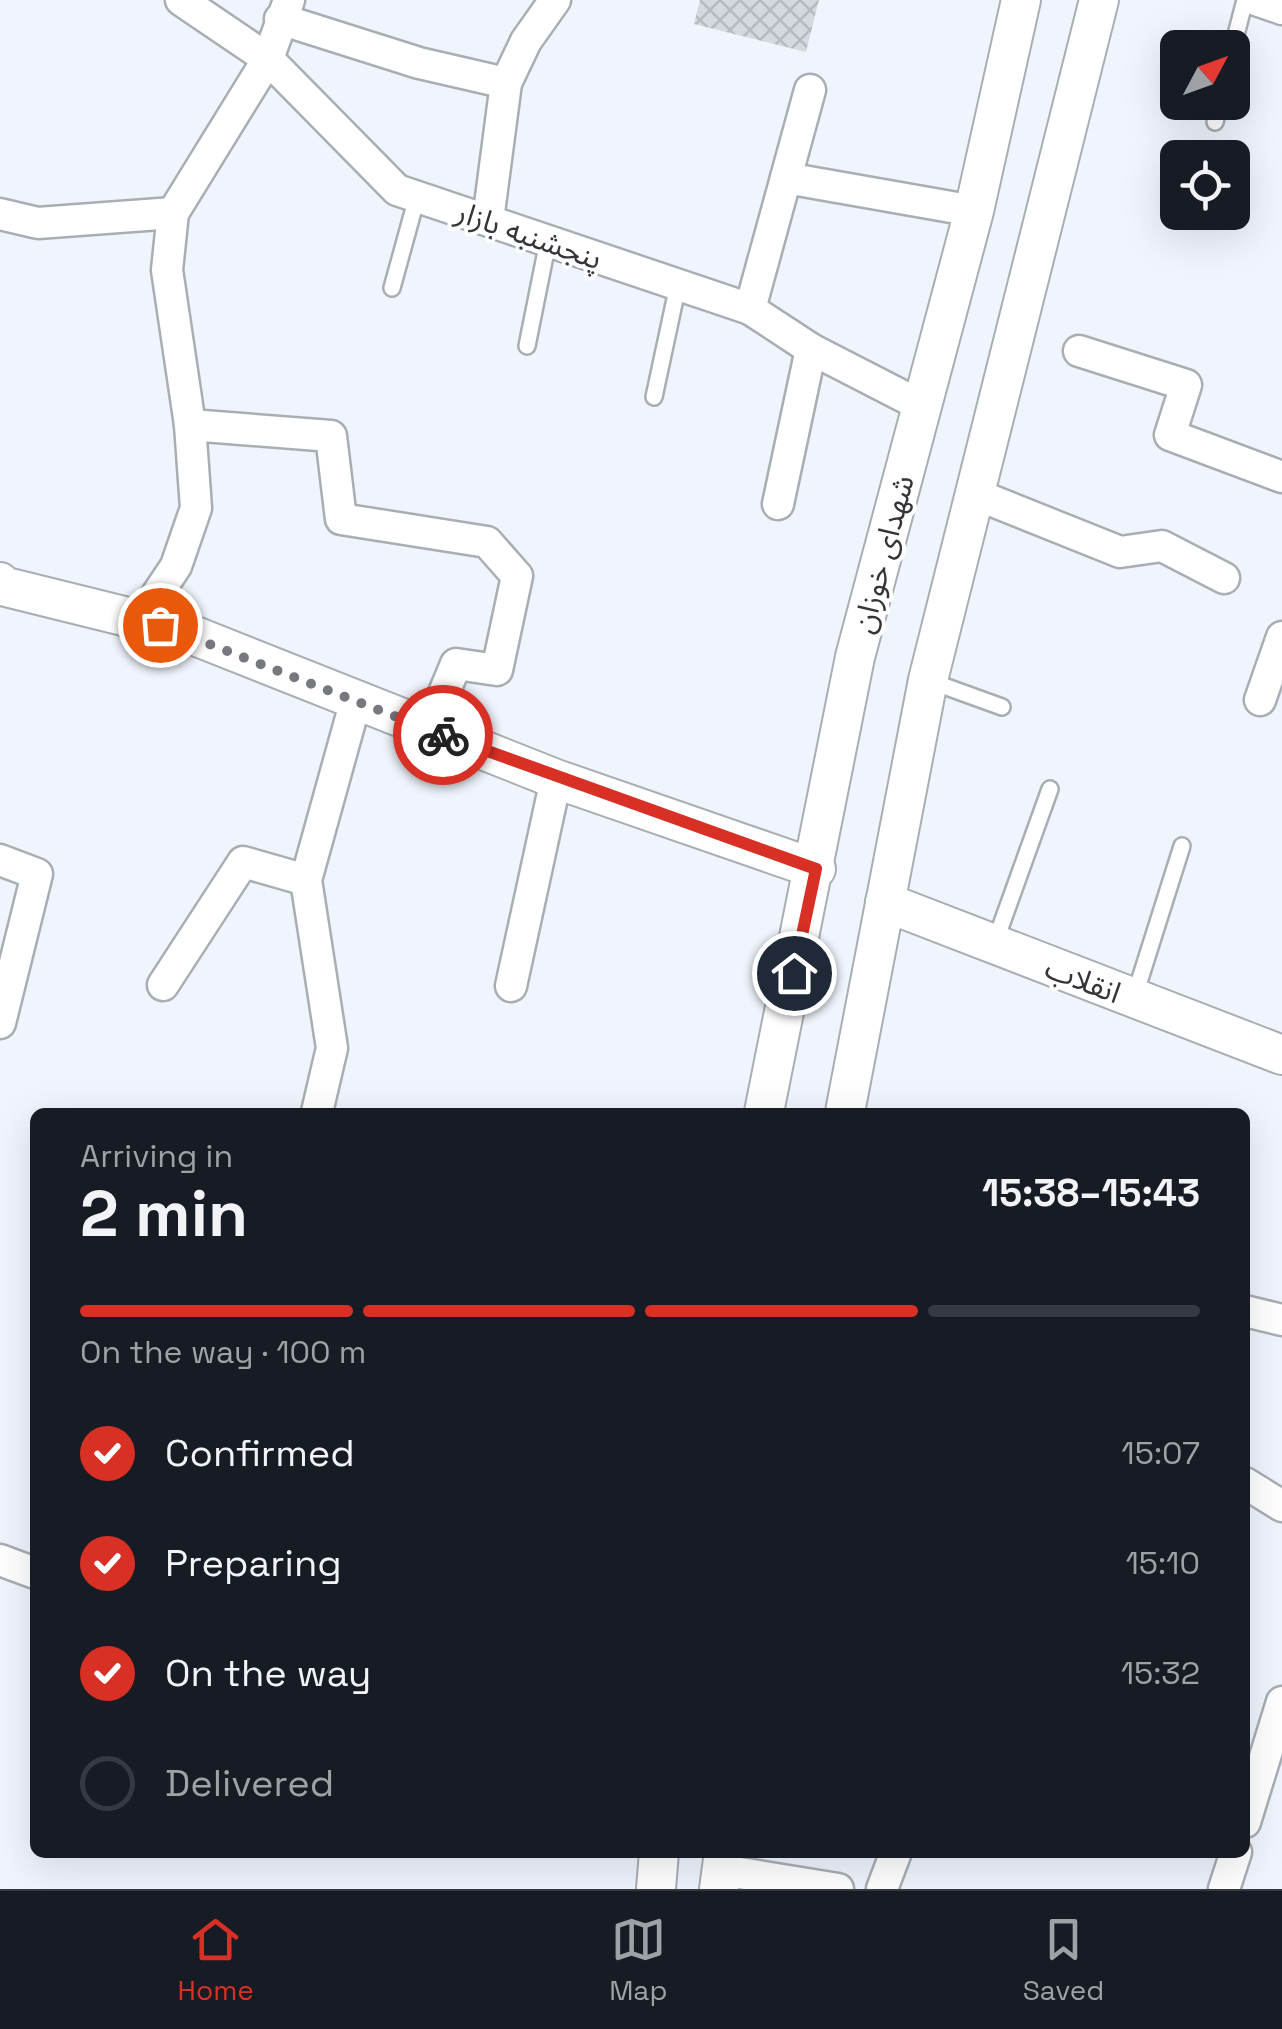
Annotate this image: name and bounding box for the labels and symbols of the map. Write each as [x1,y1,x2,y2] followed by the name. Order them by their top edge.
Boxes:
[1160,30,1250,120] north arrow
[450,192,607,278] street label: پنجشنبه بازار
[843,471,923,637] street label: شهدای خوزان
[118,583,203,668] pin
[393,685,493,785] courier
[752,931,837,1016] pin
[1040,948,1126,1012] street label: انقلاب

